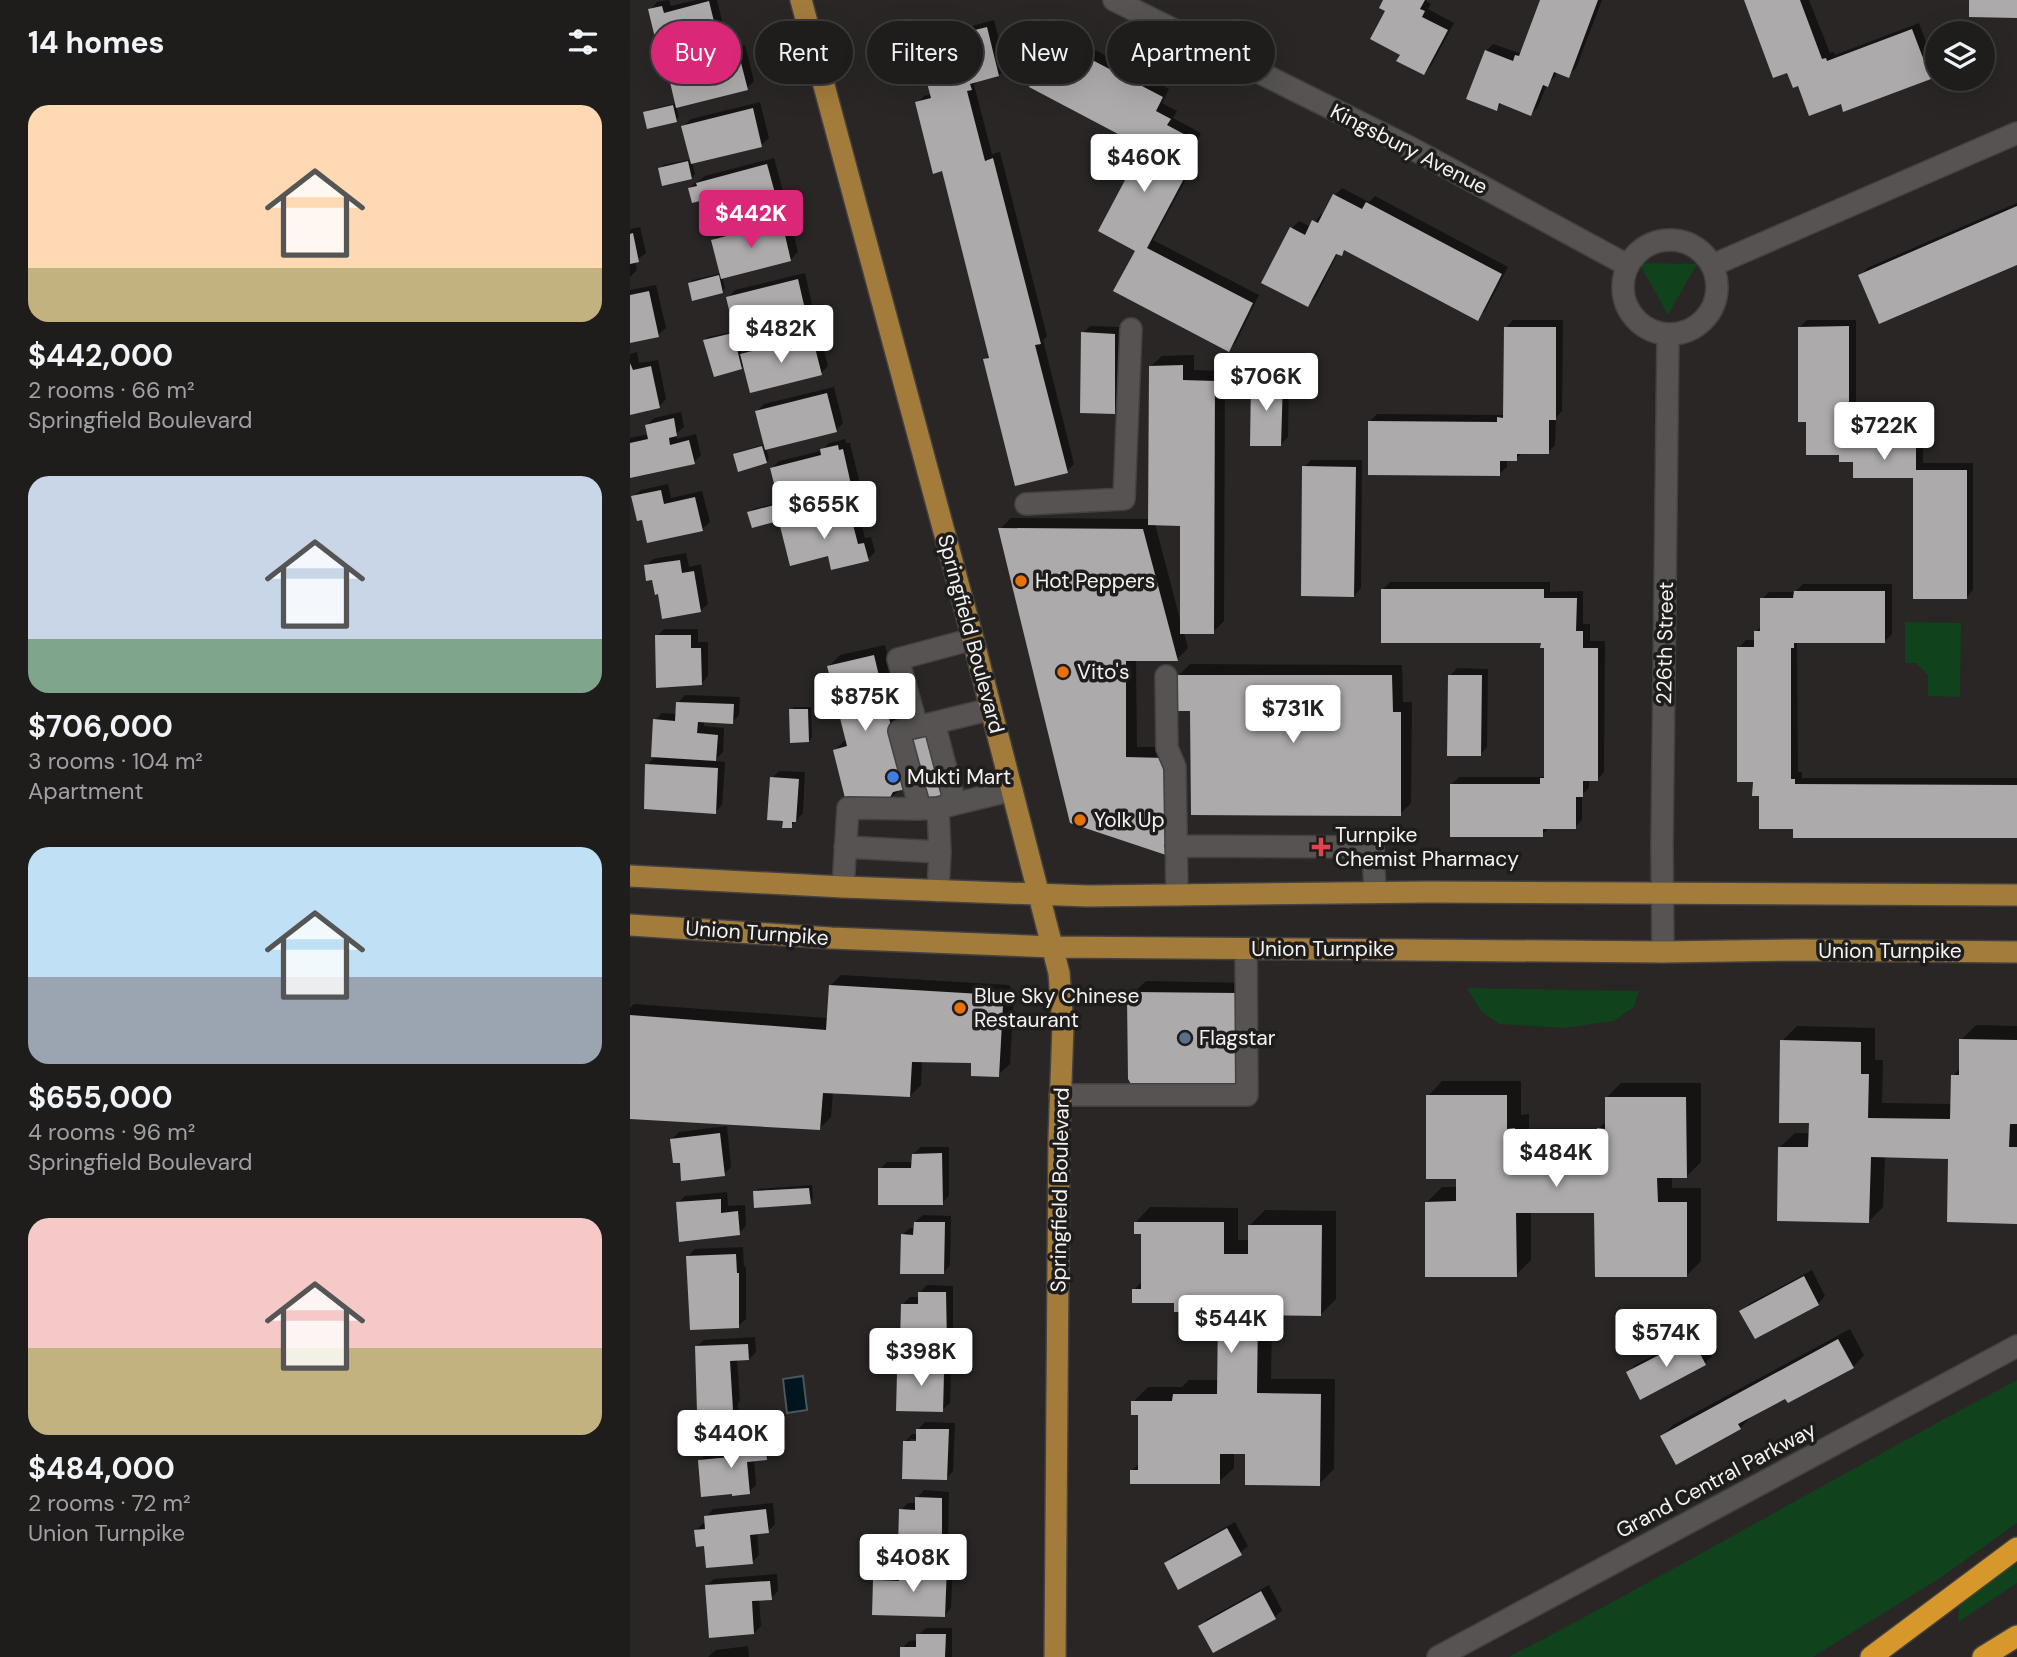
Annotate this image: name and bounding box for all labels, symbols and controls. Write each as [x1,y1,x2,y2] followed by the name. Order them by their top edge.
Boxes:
[651,21,741,84] chip: Buy
[755,21,853,84] chip: Rent
[867,21,983,84] chip: Filters
[997,21,1093,84] chip: New
[1107,21,1275,84] chip: Apartment
[1925,21,1995,91] map controls
[1925,21,1995,91] button: layers
[28,23,165,62] text: 14 homes
[564,23,602,61] icon: filters
[1325,97,1493,201] street label: Kingsbury Avenue
[1095,134,1193,194] pin: $460K
[1107,142,1181,172] text: $460K
[252,150,378,276] icon: home
[702,190,800,250] pin: $442K
[715,198,787,228] text: $442K
[732,306,830,365] pin: $482K
[745,313,817,343] text: $482K
[28,336,173,375] text: $442,000
[1217,354,1315,413] pin: $706K
[1230,361,1302,391] text: $706K
[28,375,195,405] text: 2 rooms · 66 m²
[1835,402,1933,462] pin: $722K
[28,405,252,435] text: Springfield Boulevard
[1850,410,1918,440] text: $722K
[775,482,873,541] pin: $655K
[788,489,860,519] text: $655K
[252,521,378,647] icon: home
[931,531,1011,737] street label: Springfield Boulevard
[1035,567,1155,595] place label: Hot Peppers
[1013,573,1029,589] marker: Hot Peppers
[1650,581,1680,705] street label: 226th Street
[1077,658,1129,686] place label: Vito's
[1055,664,1071,680] marker: Vito's
[816,674,914,733] pin: $875K
[830,681,900,711] text: $875K
[1244,686,1342,745] pin: $731K
[1261,693,1325,723] text: $731K
[28,707,173,746] text: $706,000
[28,746,203,776] text: 3 rooms · 104 m²
[907,763,1011,791] place label: Mukti Mart
[885,769,901,785] marker: Mukti Mart
[28,776,143,806] text: Apartment
[1094,806,1165,834] place label: Yolk Up
[1072,812,1088,828] marker: Yolk Up
[1335,821,1519,873] place label: Turnpike Chemist Pharmacy
[1313,839,1329,855] marker: Turnpike Chemist Pharmacy
[252,892,378,1018] icon: home
[684,914,830,952] street label: Union Turnpike
[1251,935,1395,963] street label: Union Turnpike
[1818,937,1962,965] street label: Union Turnpike
[974,982,1140,1034] place label: Blue Sky Chinese Restaurant
[952,1000,968,1016] marker: Blue Sky Chinese Restaurant
[1199,1024,1276,1052] place label: Flagstar
[1177,1030,1193,1046] marker: Flagstar
[28,1078,173,1117] text: $655,000
[1044,1087,1076,1293] street label: Springfield Boulevard
[28,1117,195,1147] text: 4 rooms · 96 m²
[1507,1130,1605,1189] pin: $484K
[1519,1137,1593,1167] text: $484K
[28,1147,252,1177] text: Springfield Boulevard
[252,1263,378,1389] icon: home
[1182,1296,1280,1355] pin: $544K
[1194,1303,1268,1333] text: $544K
[1617,1310,1715,1369] pin: $574K
[1631,1317,1701,1347] text: $574K
[872,1328,970,1388] pin: $398K
[885,1336,957,1366] text: $398K
[682,1410,780,1470] pin: $440K
[1611,1415,1821,1545] street label: Grand Central Parkway
[693,1418,769,1448] text: $440K
[28,1449,175,1488] text: $484,000
[28,1488,191,1518] text: 2 rooms · 72 m²
[28,1518,185,1548] text: Union Turnpike
[864,1534,962,1594] pin: $408K
[876,1542,950,1572] text: $408K

